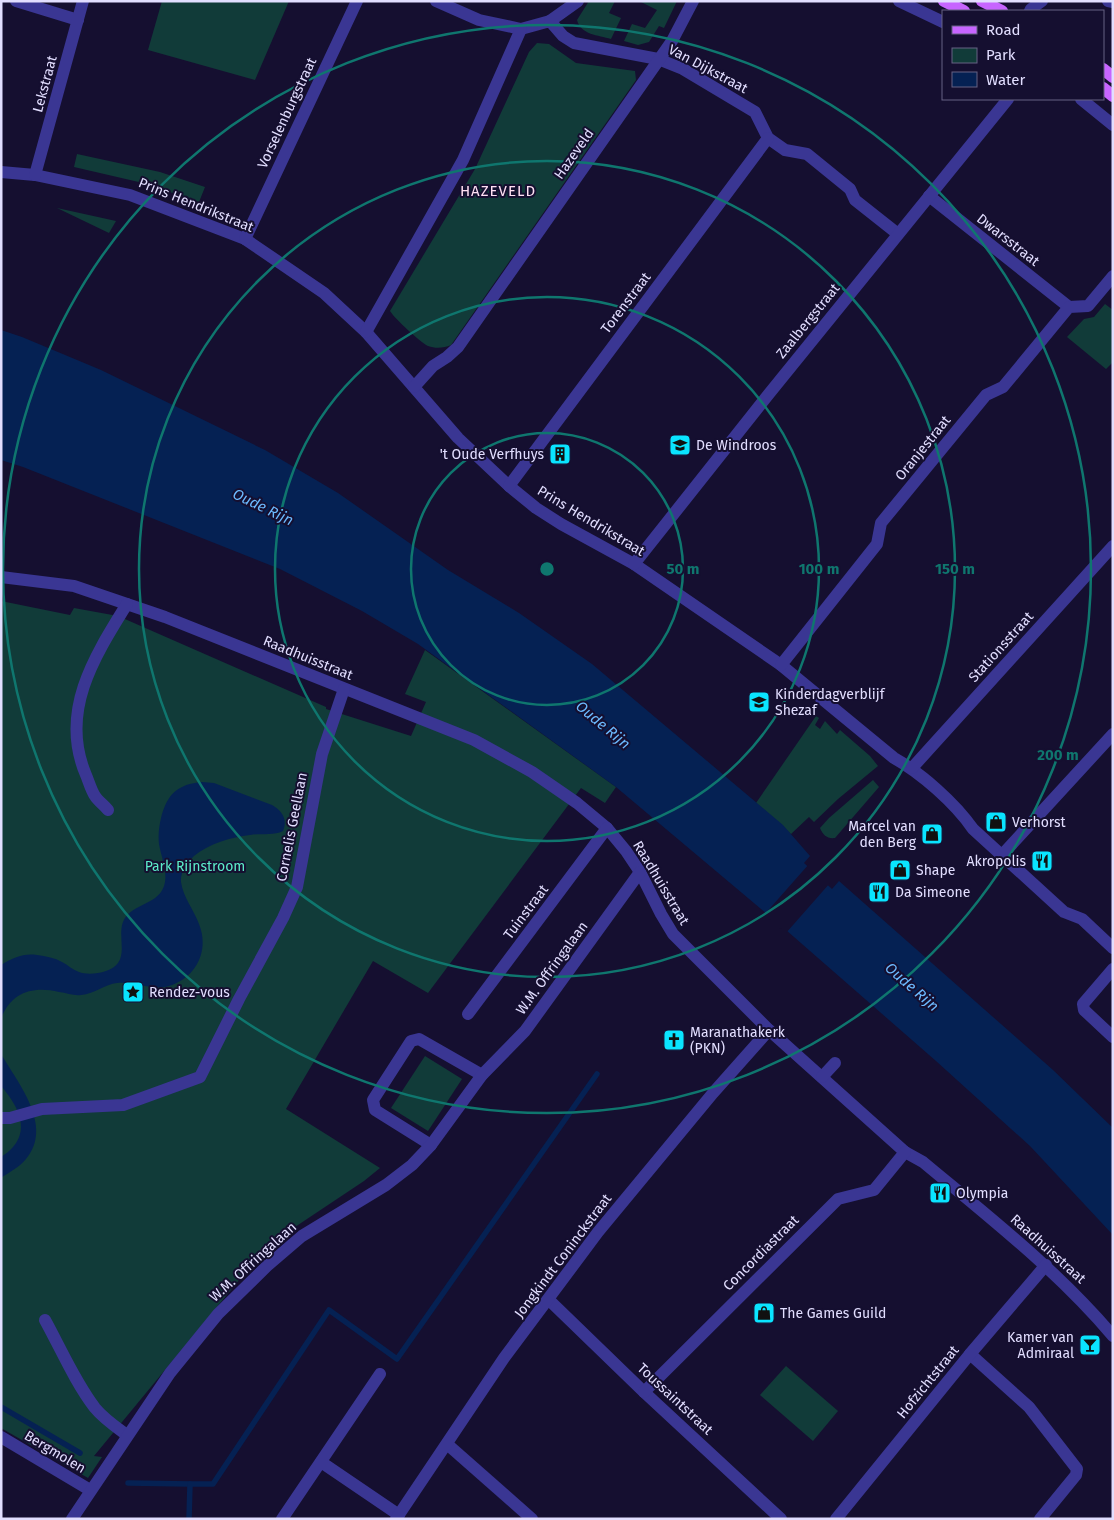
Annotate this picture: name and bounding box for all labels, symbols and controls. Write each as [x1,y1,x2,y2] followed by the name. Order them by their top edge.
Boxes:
[942,10,1104,100] legend
[986,21,1021,39] text: Road
[665,41,751,97] street label: Van Dijkstraat
[986,46,1016,64] text: Park
[29,53,61,114] street label: Lekstraat
[254,54,321,171] street label: Vorselenburgstraat
[986,71,1025,89] text: Water
[551,126,597,182] street label: Hazeveld
[136,174,257,236] street label: Prins Hendrikstraat
[460,182,536,200] district label: HAZEVELD
[973,210,1043,270] street label: Dwarsstraat
[597,268,655,337] street label: Torenstraat
[773,279,844,362] street label: Zaalbergstraat
[892,411,955,484] street label: Oranjestraat
[668,433,692,457] school or university icon: De Windroos
[696,437,777,454] place label: De Windroos
[548,442,572,466] building icon: 't Oude Verfhuys
[440,446,544,463] place label: 't Oude Verfhuys
[534,482,649,560] street label: Prins Hendrikstraat
[230,485,296,529] water label: Oude Rijn
[538,560,556,578] centre of rings
[666,560,700,578] text: 50 m
[799,560,839,578] text: 100 m
[935,560,975,578] text: 150 m
[965,608,1038,686] street label: Stationsstraat
[261,632,356,684] street label: Raadhuisstraat
[775,686,886,719] place label: Kinderdagverblijf Shezaf
[747,690,771,714] school or university icon: Kinderdagverblijf Shezaf
[572,697,634,753] water label: Oude Rijn
[1037,746,1079,764] text: 200 m
[273,771,311,883] street label: Cornelis Geellaan
[984,810,1008,834] shop icon: Verhorst
[1012,814,1067,831] place label: Verhorst
[848,818,917,851] place label: Marcel van den Berg
[920,822,944,846] shop icon: Marcel van den Berg
[629,838,693,929] street label: Raadhuisstraat
[1030,849,1054,873] restaurant icon: Akropolis
[967,853,1026,870] place label: Akropolis
[145,858,245,875] park label: Park Rijnstroom
[888,858,912,882] shop icon: Shape
[916,862,955,879] place label: Shape
[867,880,891,904] restaurant icon: Da Simeone
[500,881,553,943] street label: Tuinstraat
[895,884,970,901] place label: Da Simeone
[513,918,591,1018] street label: W.M. Offringalaan
[881,959,943,1015] water label: Oude Rijn
[121,980,145,1004] place icon: Rendez-vous
[149,984,230,1001] place label: Rendez-vous
[690,1024,786,1057] place label: Maranathakerk (PKN)
[662,1028,686,1052] church icon: Maranathakerk (PKN)
[928,1181,952,1205] restaurant icon: Olympia
[956,1185,1008,1202] place label: Olympia
[511,1190,616,1321] street label: Jongkindt Coninckstraat
[720,1211,803,1294] street label: Concordiastraat
[1007,1211,1090,1288] street label: Raadhuisstraat
[206,1219,300,1305] street label: W.M. Offringalaan
[752,1301,776,1325] shop icon: The Games Guild
[780,1305,886,1322] place label: The Games Guild
[1007,1329,1074,1362] place label: Kamer van Admiraal
[1078,1333,1102,1357] bar icon: Kamer van Admiraal
[893,1341,963,1422] street label: Hofzichtstraat
[634,1360,717,1439] street label: Toussaintstraat
[21,1427,89,1477] street label: Bergmolen

